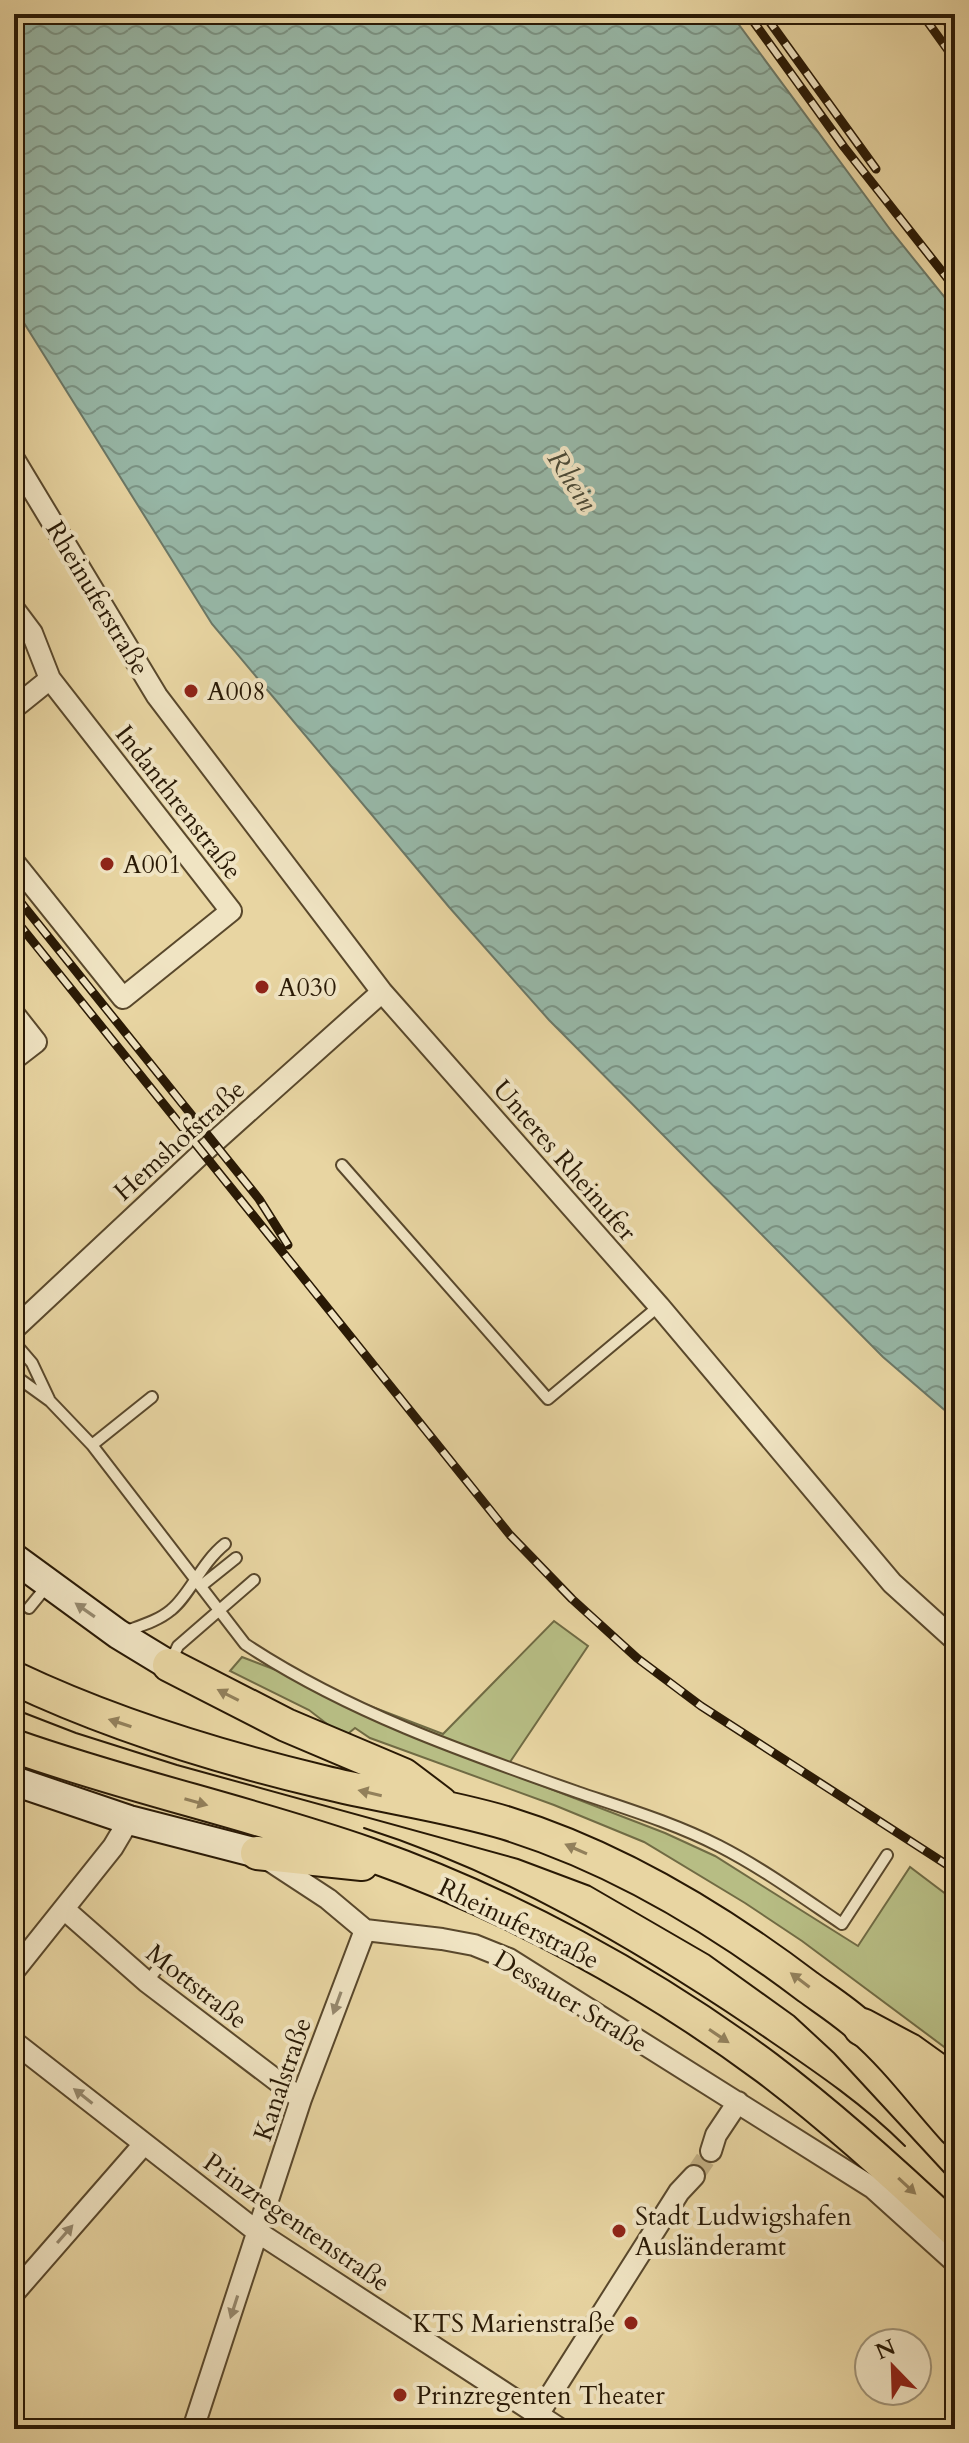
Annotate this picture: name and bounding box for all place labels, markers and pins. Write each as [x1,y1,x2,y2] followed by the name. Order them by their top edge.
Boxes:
[207,674,265,709] place label: A008
[182,682,200,700] marker: A008
[123,847,181,882] place label: A001
[98,855,116,873] marker: A001
[278,970,336,1005] place label: A030
[253,978,271,996] marker: A030
[635,2199,852,2264] place label: Stadt Ludwigshafen Ausländeramt
[610,2222,628,2240] marker: Stadt Ludwigshafen Ausländeramt
[413,2306,615,2341] place label: KTS Marienstraße
[622,2314,640,2332] marker: KTS Marienstraße
[416,2378,665,2413] place label: Prinzregenten Theater
[391,2386,409,2404] marker: Prinzregenten Theater

